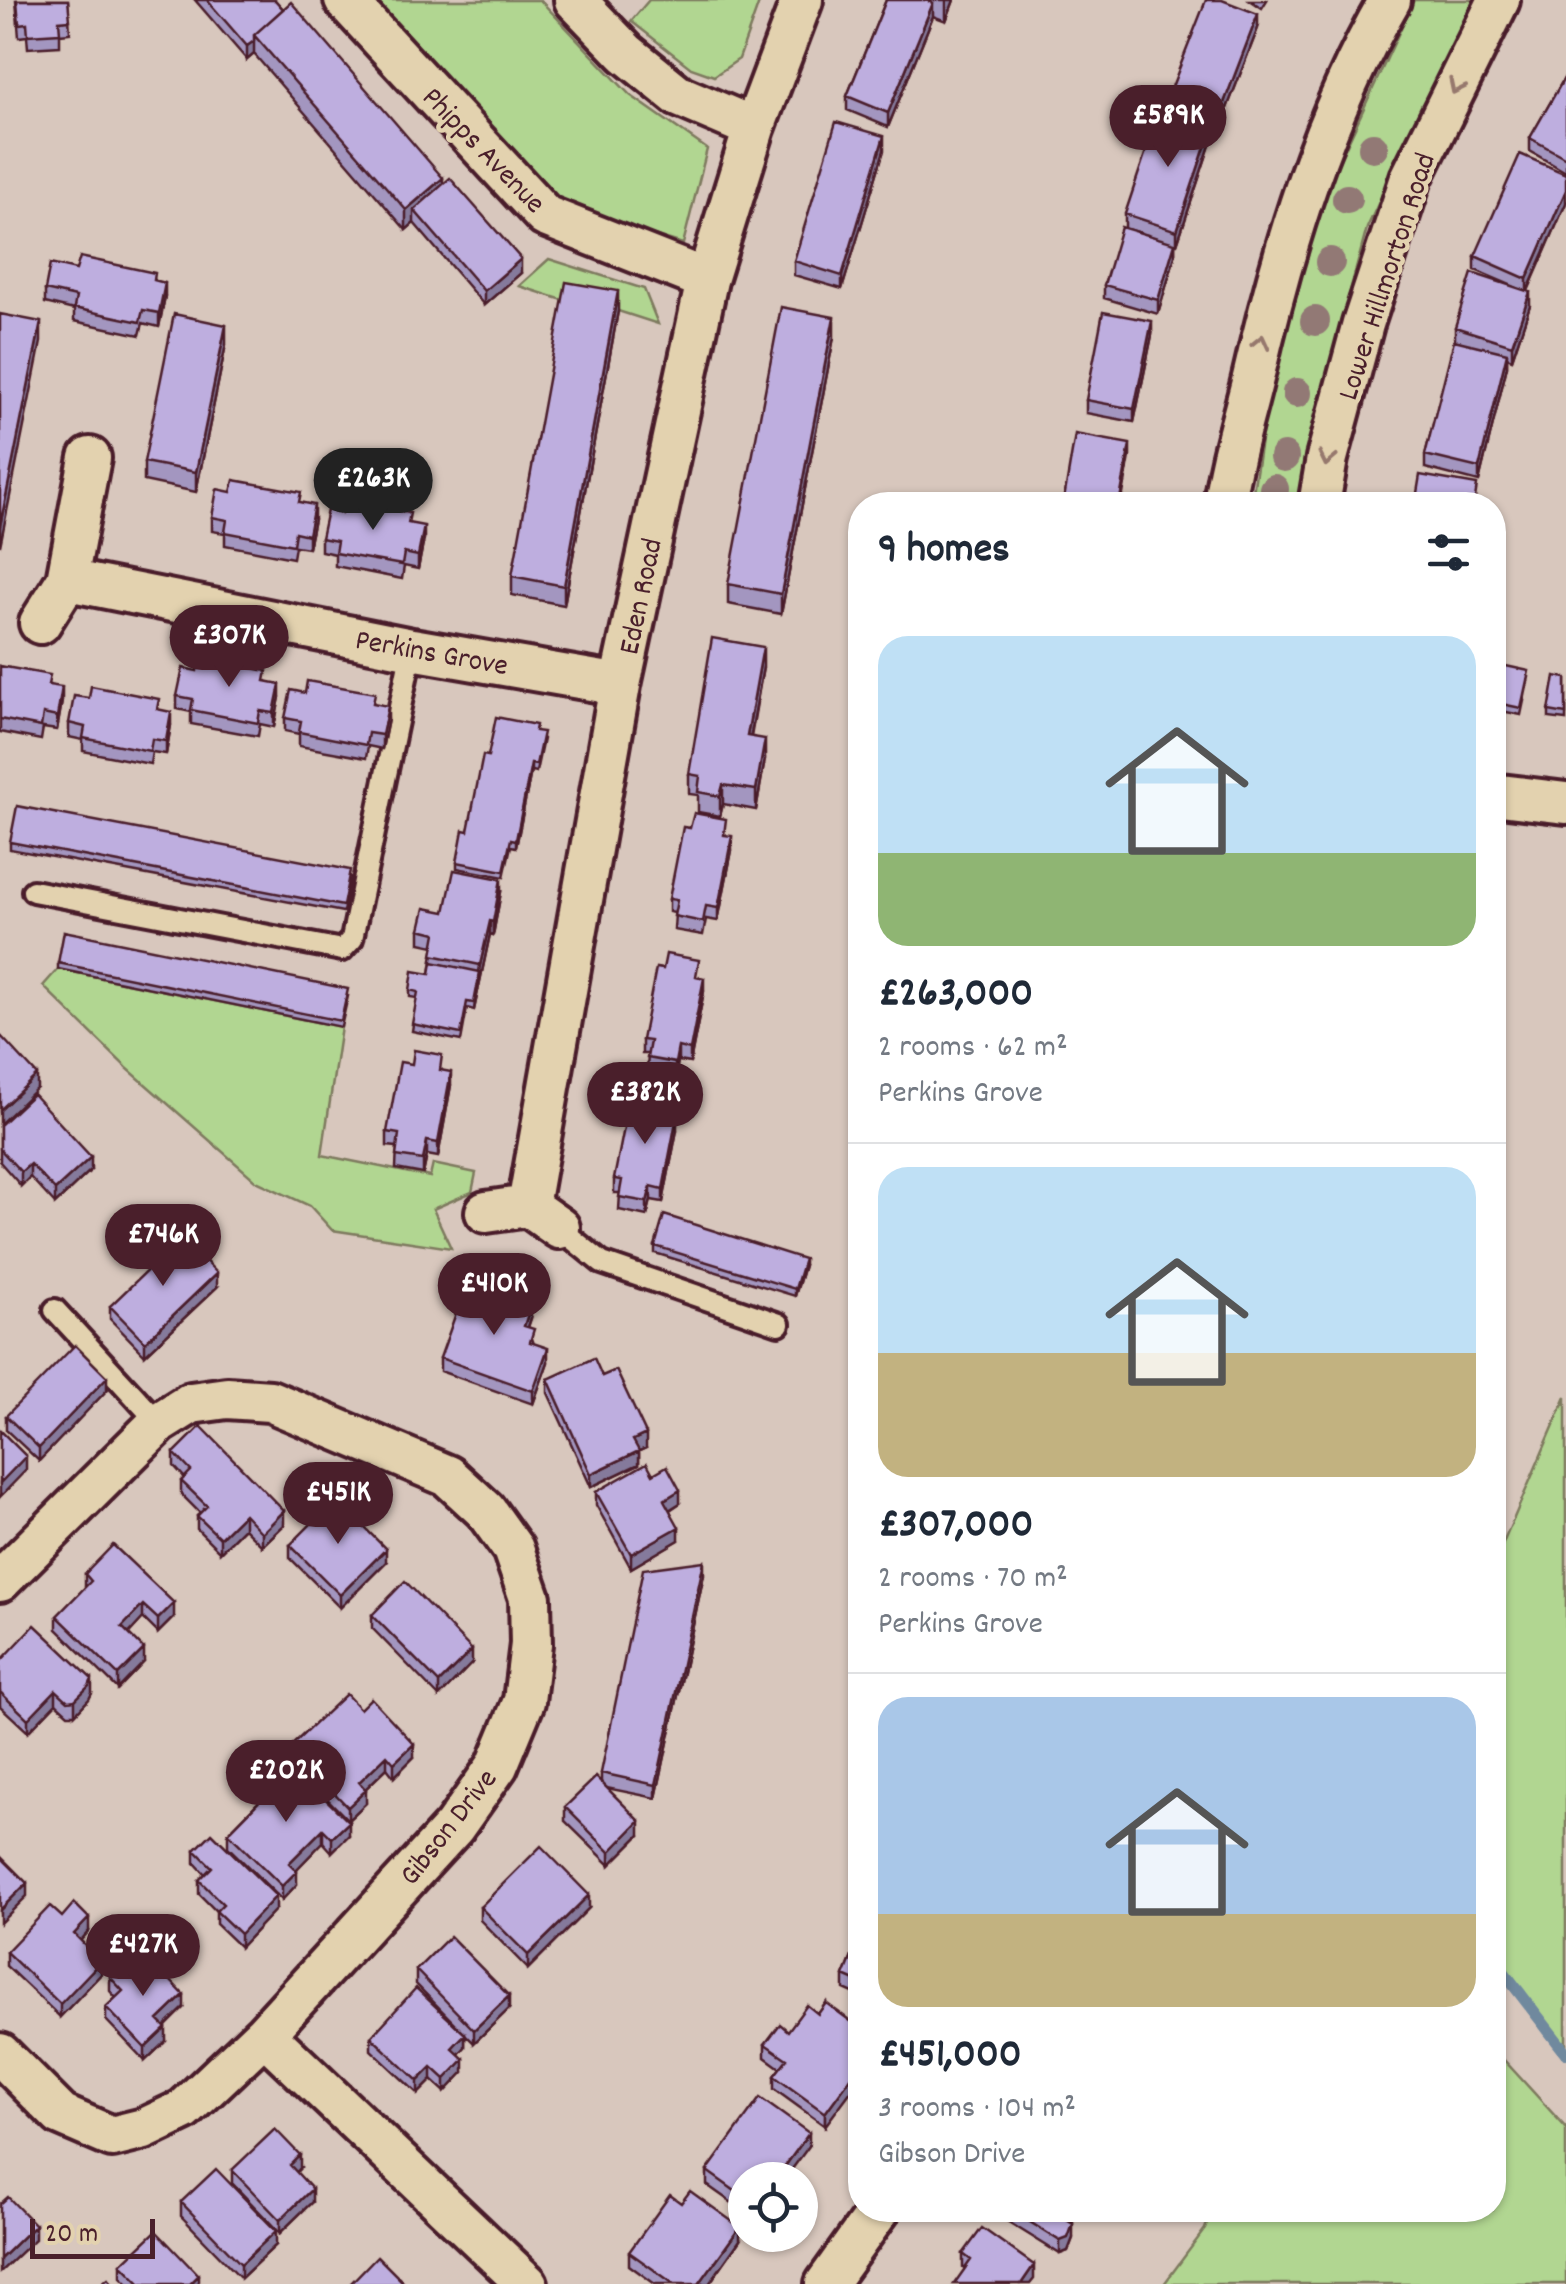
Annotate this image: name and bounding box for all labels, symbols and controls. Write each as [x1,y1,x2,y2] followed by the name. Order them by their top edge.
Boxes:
[1449,77,1468,95] one-way arrow
[410,79,554,225] street label: Phipps Avenue
[1098,85,1238,170] pin: £589K
[1131,94,1205,140] text: £589K
[1329,148,1450,407] street label: Lower Hillmorton Road
[1249,334,1270,351] one-way arrow
[303,448,443,533] pin: £263K
[1318,450,1339,467] one-way arrow
[336,457,410,503] text: £263K
[878,522,1010,582] text: 9 homes
[1421,525,1476,580] icon: filters
[610,535,677,659] street label: Eden Road
[159,605,299,690] pin: £307K
[192,614,266,660] text: £307K
[351,621,511,690] street label: Perkins Grove
[1087,701,1267,881] icon: home
[878,966,1033,1026] text: £263,000
[878,1026,1068,1072] text: 2 rooms · 62 m²
[575,1062,715,1147] pin: £382K
[609,1071,681,1117] text: £382K
[878,1072,1043,1118] text: Perkins Grove
[93,1204,233,1289] pin: £746K
[127,1213,199,1259] text: £746K
[1087,1232,1267,1412] icon: home
[424,1253,564,1338] pin: £410K
[460,1262,528,1308] text: £410K
[268,1462,408,1547] pin: £451K
[305,1471,371,1517] text: £451K
[878,1497,1033,1557] text: £307,000
[878,1557,1068,1603] text: 2 rooms · 70 m²
[878,1603,1043,1649] text: Perkins Grove
[216,1740,356,1825] pin: £202K
[248,1749,324,1795] text: £202K
[391,1761,510,1896] street label: Gibson Drive
[1087,1762,1267,1942] icon: home
[73,1914,213,1999] pin: £427K
[108,1923,178,1969] text: £427K
[878,2027,1022,2087] text: £451,000
[878,2087,1076,2133] text: 3 rooms · 104 m²
[878,2133,1025,2179] text: Gibson Drive
[728,2162,818,2252] map controls
[728,2162,818,2252] button: locate
[30,2214,155,2258] scale bar
[45,2216,98,2256] text: 20 m

